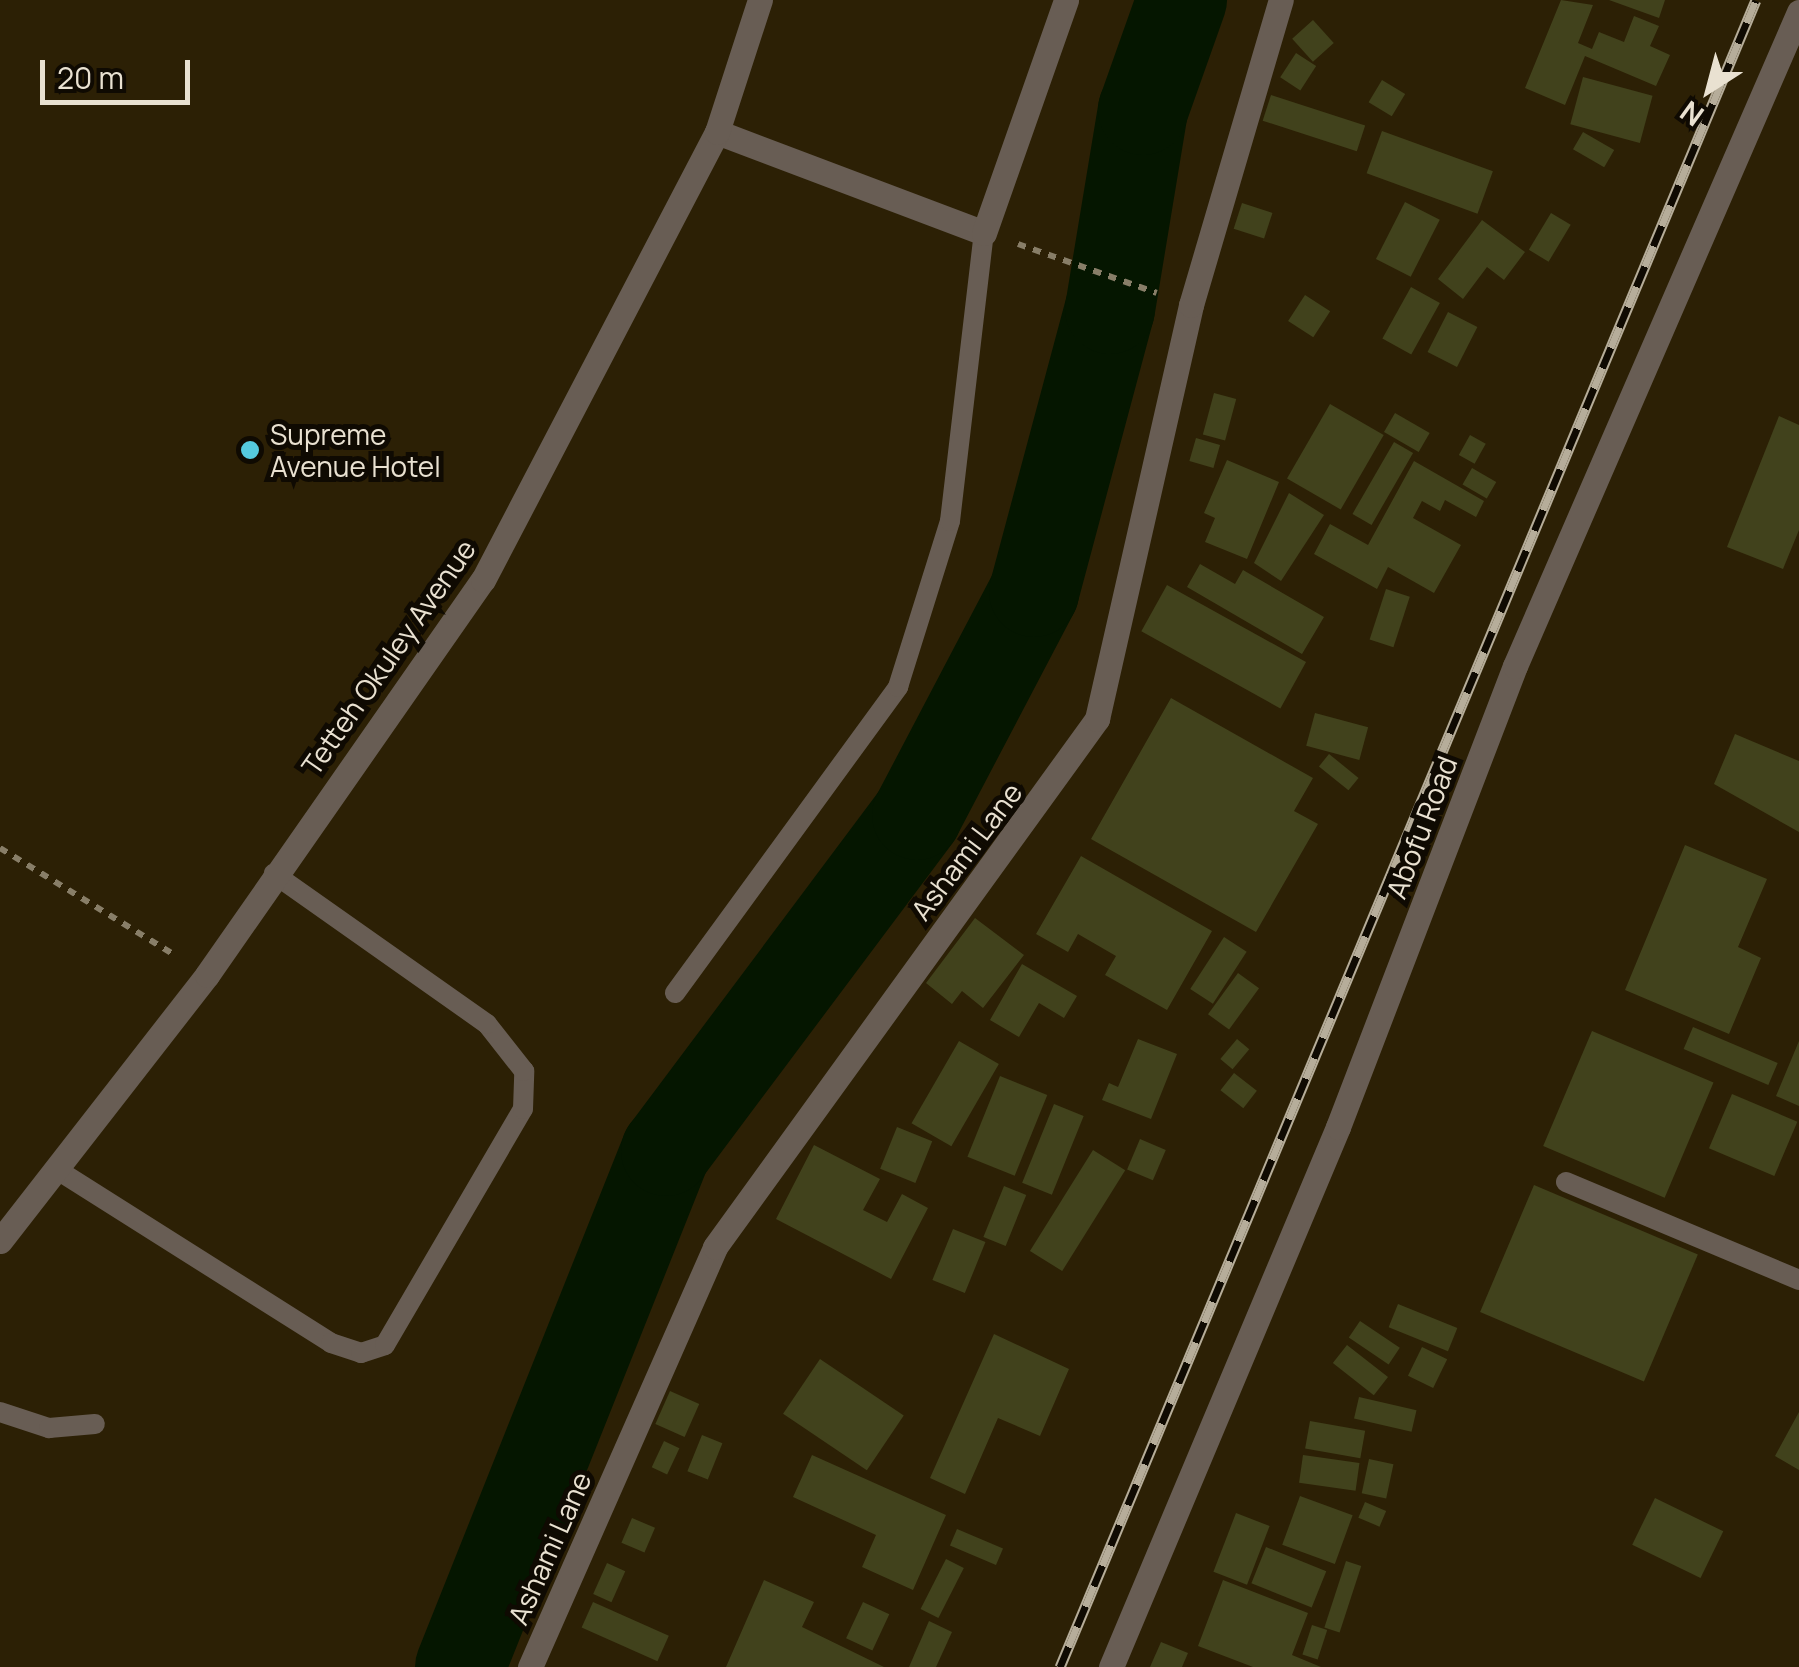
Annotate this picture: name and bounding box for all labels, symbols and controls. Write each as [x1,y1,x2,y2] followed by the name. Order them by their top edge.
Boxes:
[45,40,195,102] scale bar
[1659,40,1759,140] north arrow
[57,57,124,98] text: 20 m
[1672,93,1711,136] text: N
[270,417,441,483] place label: Supreme Avenue Hotel
[239,439,261,461] marker: Supreme Avenue Hotel
[294,533,482,781] street label: Tetteh Okuley Avenue
[1379,751,1463,903] street label: Abofu Road
[903,776,1029,926] street label: Ashami Lane
[500,1467,598,1629] street label: Ashami Lane

